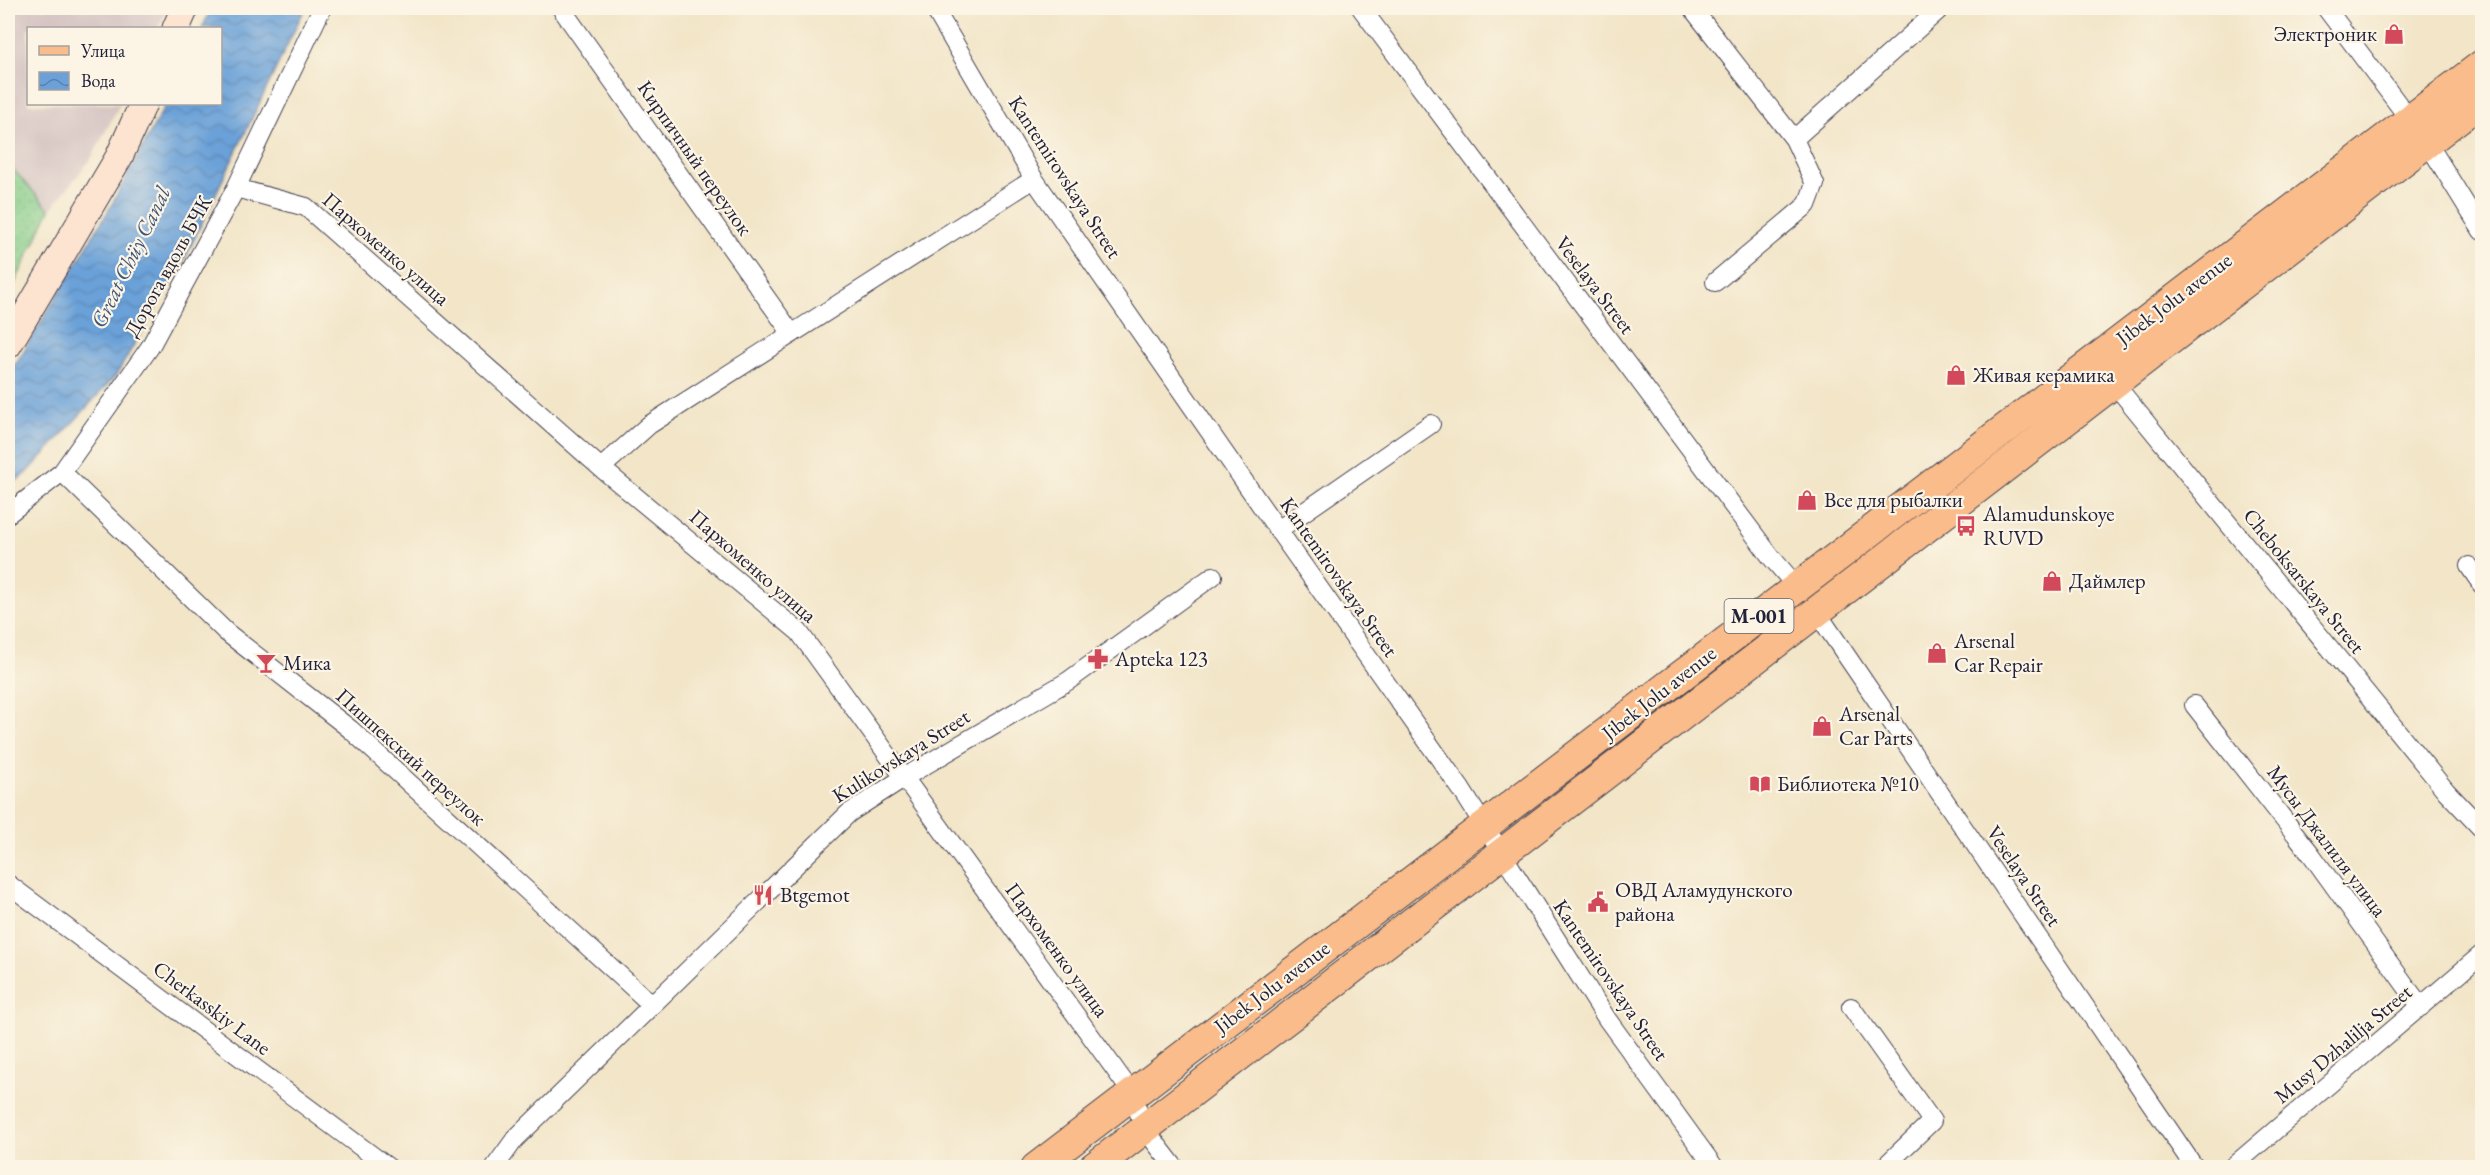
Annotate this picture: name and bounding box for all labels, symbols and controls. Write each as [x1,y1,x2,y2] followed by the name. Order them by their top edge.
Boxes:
[2274,20,2377,47] place label: Электроник
[2382,22,2406,46] shop icon: Электроник
[27,27,222,105] legend
[80,39,126,62] text: Улица
[81,69,116,92] text: Вода
[632,75,759,240] street label: Кирпичный переулок
[1003,90,1128,264] street label: Kantemirovskaya Street
[84,181,177,333] water label: Great Chüy Canal
[317,186,456,312] street label: Пархоменко улица
[118,190,218,341] street label: Дорога вдоль БЧК
[1550,230,1641,339] street label: Veselaya Street
[2109,246,2237,352] street label: Jibek Jolu avenue
[1972,361,2115,388] place label: Живая керамика
[1944,363,1968,387] shop icon: Живая керамика
[1824,486,1963,513] place label: Все для рыбалки
[1795,488,1819,512] shop icon: Все для рыбалки
[1274,492,1405,662] street label: Kantemirovskaya Street
[1982,500,2115,551] place label: Alamudunskoye RUVD
[684,503,823,629] street label: Пархоменко улица
[2237,503,2372,659] street label: Cheboksarskaya Street
[1954,514,1978,538] bus stop icon: Alamudunskoye RUVD
[2069,567,2146,594] place label: Даймлер
[2040,569,2064,593] shop icon: Даймлер
[1724,599,1794,633] road number: М-001
[1953,627,2043,678] place label: Arsenal Car Repair
[1594,639,1721,747] street label: Jibek Jolu avenue
[1925,641,1949,665] shop icon: Arsenal Car Repair
[1114,645,1208,672] place label: Apteka 123
[1086,647,1110,671] pharmacy icon: Apteka 123
[283,649,332,676] place label: Мика
[254,651,278,675] bar icon: Мика
[331,682,492,831] street label: Пишпекский переулок
[1838,700,1913,751] place label: Arsenal Car Parts
[827,702,975,809] street label: Kulikovskaya Street
[1810,714,1834,738] shop icon: Arsenal Car Parts
[2261,759,2394,923] street label: Мусы Джалиля улица
[1777,770,1919,797] place label: Библиотека №10
[1748,772,1772,796] library icon: Библиотека №10
[1981,820,2068,932] street label: Veselaya Street
[1615,876,1793,927] place label: ОВД Аламудунского района
[999,877,1116,1023] street label: Пархоменко улица
[780,881,850,908] place label: Btgemot
[751,883,775,907] restaurant icon: Btgemot
[1586,890,1610,914] public building icon: ОВД Аламудунского района
[1547,894,1676,1066] street label: Kantemirovskaya Street
[1207,934,1335,1040] street label: Jibek Jolu avenue
[148,954,277,1061] street label: Cherkasskiy Lane
[2268,978,2417,1109] street label: Musy Dzhalilja Street

